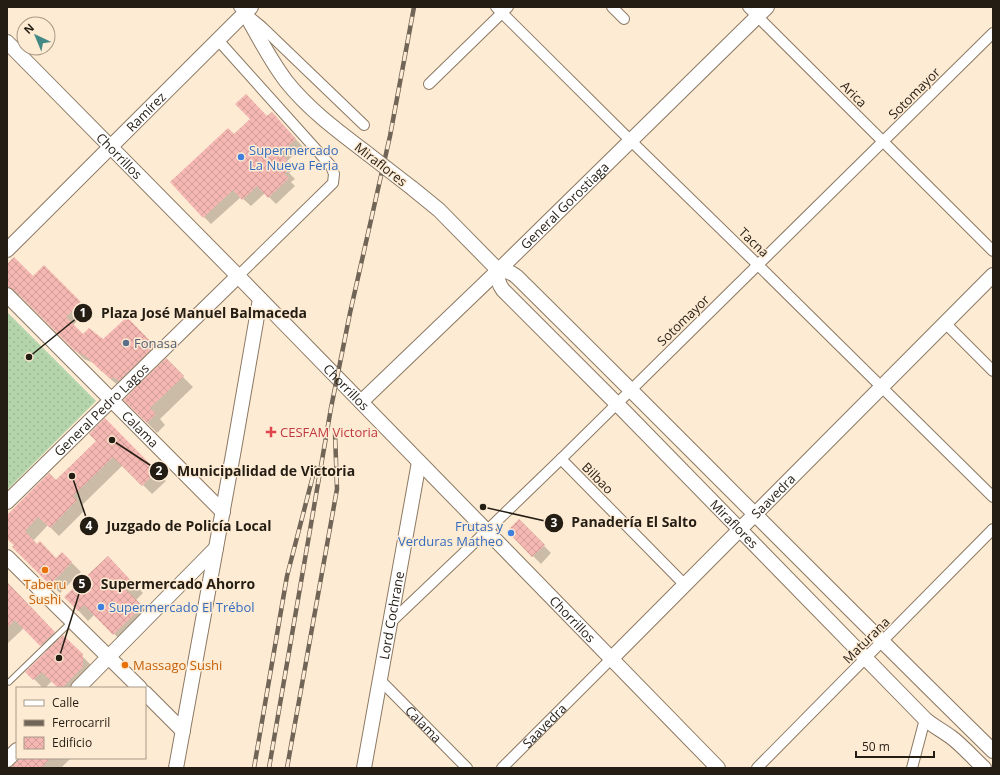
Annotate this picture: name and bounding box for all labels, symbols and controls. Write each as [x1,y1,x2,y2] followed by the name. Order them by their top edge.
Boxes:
[16,16,56,56] north arrow
[20,20,37,37] text: N
[884,63,944,123] street label: Sotomayor
[837,77,871,111] street label: Arica
[122,88,170,135] street label: Ramírez
[92,129,146,183] street label: Chorrillos
[351,138,411,190] street label: Miraflores
[249,141,339,174] place label: Supermercado La Nueva Feria
[236,152,246,162] marker: Supermercado La Nueva Feria
[516,158,613,253] street label: General Gorostiaga
[735,223,773,261] street label: Tacna
[653,290,714,350] street label: Sotomayor
[73,300,315,326] callout: Plaza José Manuel Balmaceda
[101,303,307,322] text: Plaza José Manuel Balmaceda
[80,304,86,321] text: 1
[134,334,177,352] place label: Fonasa
[121,338,131,348] marker: Fonasa
[50,359,153,460] street label: General Pedro Lagos
[319,360,373,414] street label: Chorrillos
[118,407,163,451] street label: Calama
[280,423,378,441] place label: CESFAM Victoria
[265,426,277,438] marker: CESFAM Victoria
[149,458,363,484] callout: Municipalidad de Victoria
[578,458,618,498] street label: Bilbao
[177,461,355,480] text: Municipalidad de Victoria
[156,462,163,479] text: 2
[747,470,799,522] street label: Saavedra
[706,495,762,552] street label: Miraflores
[544,510,705,536] callout: Panadería El Salto
[571,512,697,531] text: Panadería El Salto
[79,513,280,539] callout: Juzgado de Policía Local
[551,514,558,531] text: 3
[104,516,272,535] text: Juzgado de Policía Local
[86,517,93,534] text: 4
[398,517,503,550] place label: Frutas y Verduras Matheo
[506,528,516,538] marker: Frutas y Verduras Matheo
[40,565,50,575] marker: Taberu Sushi
[375,570,408,661] street label: Lord Cochrane
[72,571,263,597] callout: Supermercado Ahorro
[101,574,256,593] text: Supermercado Ahorro
[24,575,66,608] place label: Taberu Sushi
[79,575,86,592] text: 5
[546,592,600,646] street label: Chorrillos
[109,598,255,616] place label: Supermercado El Trébol
[96,602,106,612] marker: Supermercado El Trébol
[839,613,893,667] street label: Maturana
[133,656,222,674] place label: Massago Sushi
[120,660,130,670] marker: Massago Sushi
[16,687,146,759] legend
[52,694,79,711] text: Calle
[518,699,571,752] street label: Saavedra
[401,702,446,747] street label: Calama
[52,714,110,731] text: Ferrocarril
[856,733,934,759] scale bar
[52,734,92,751] text: Edificio
[862,738,890,755] text: 50 m

